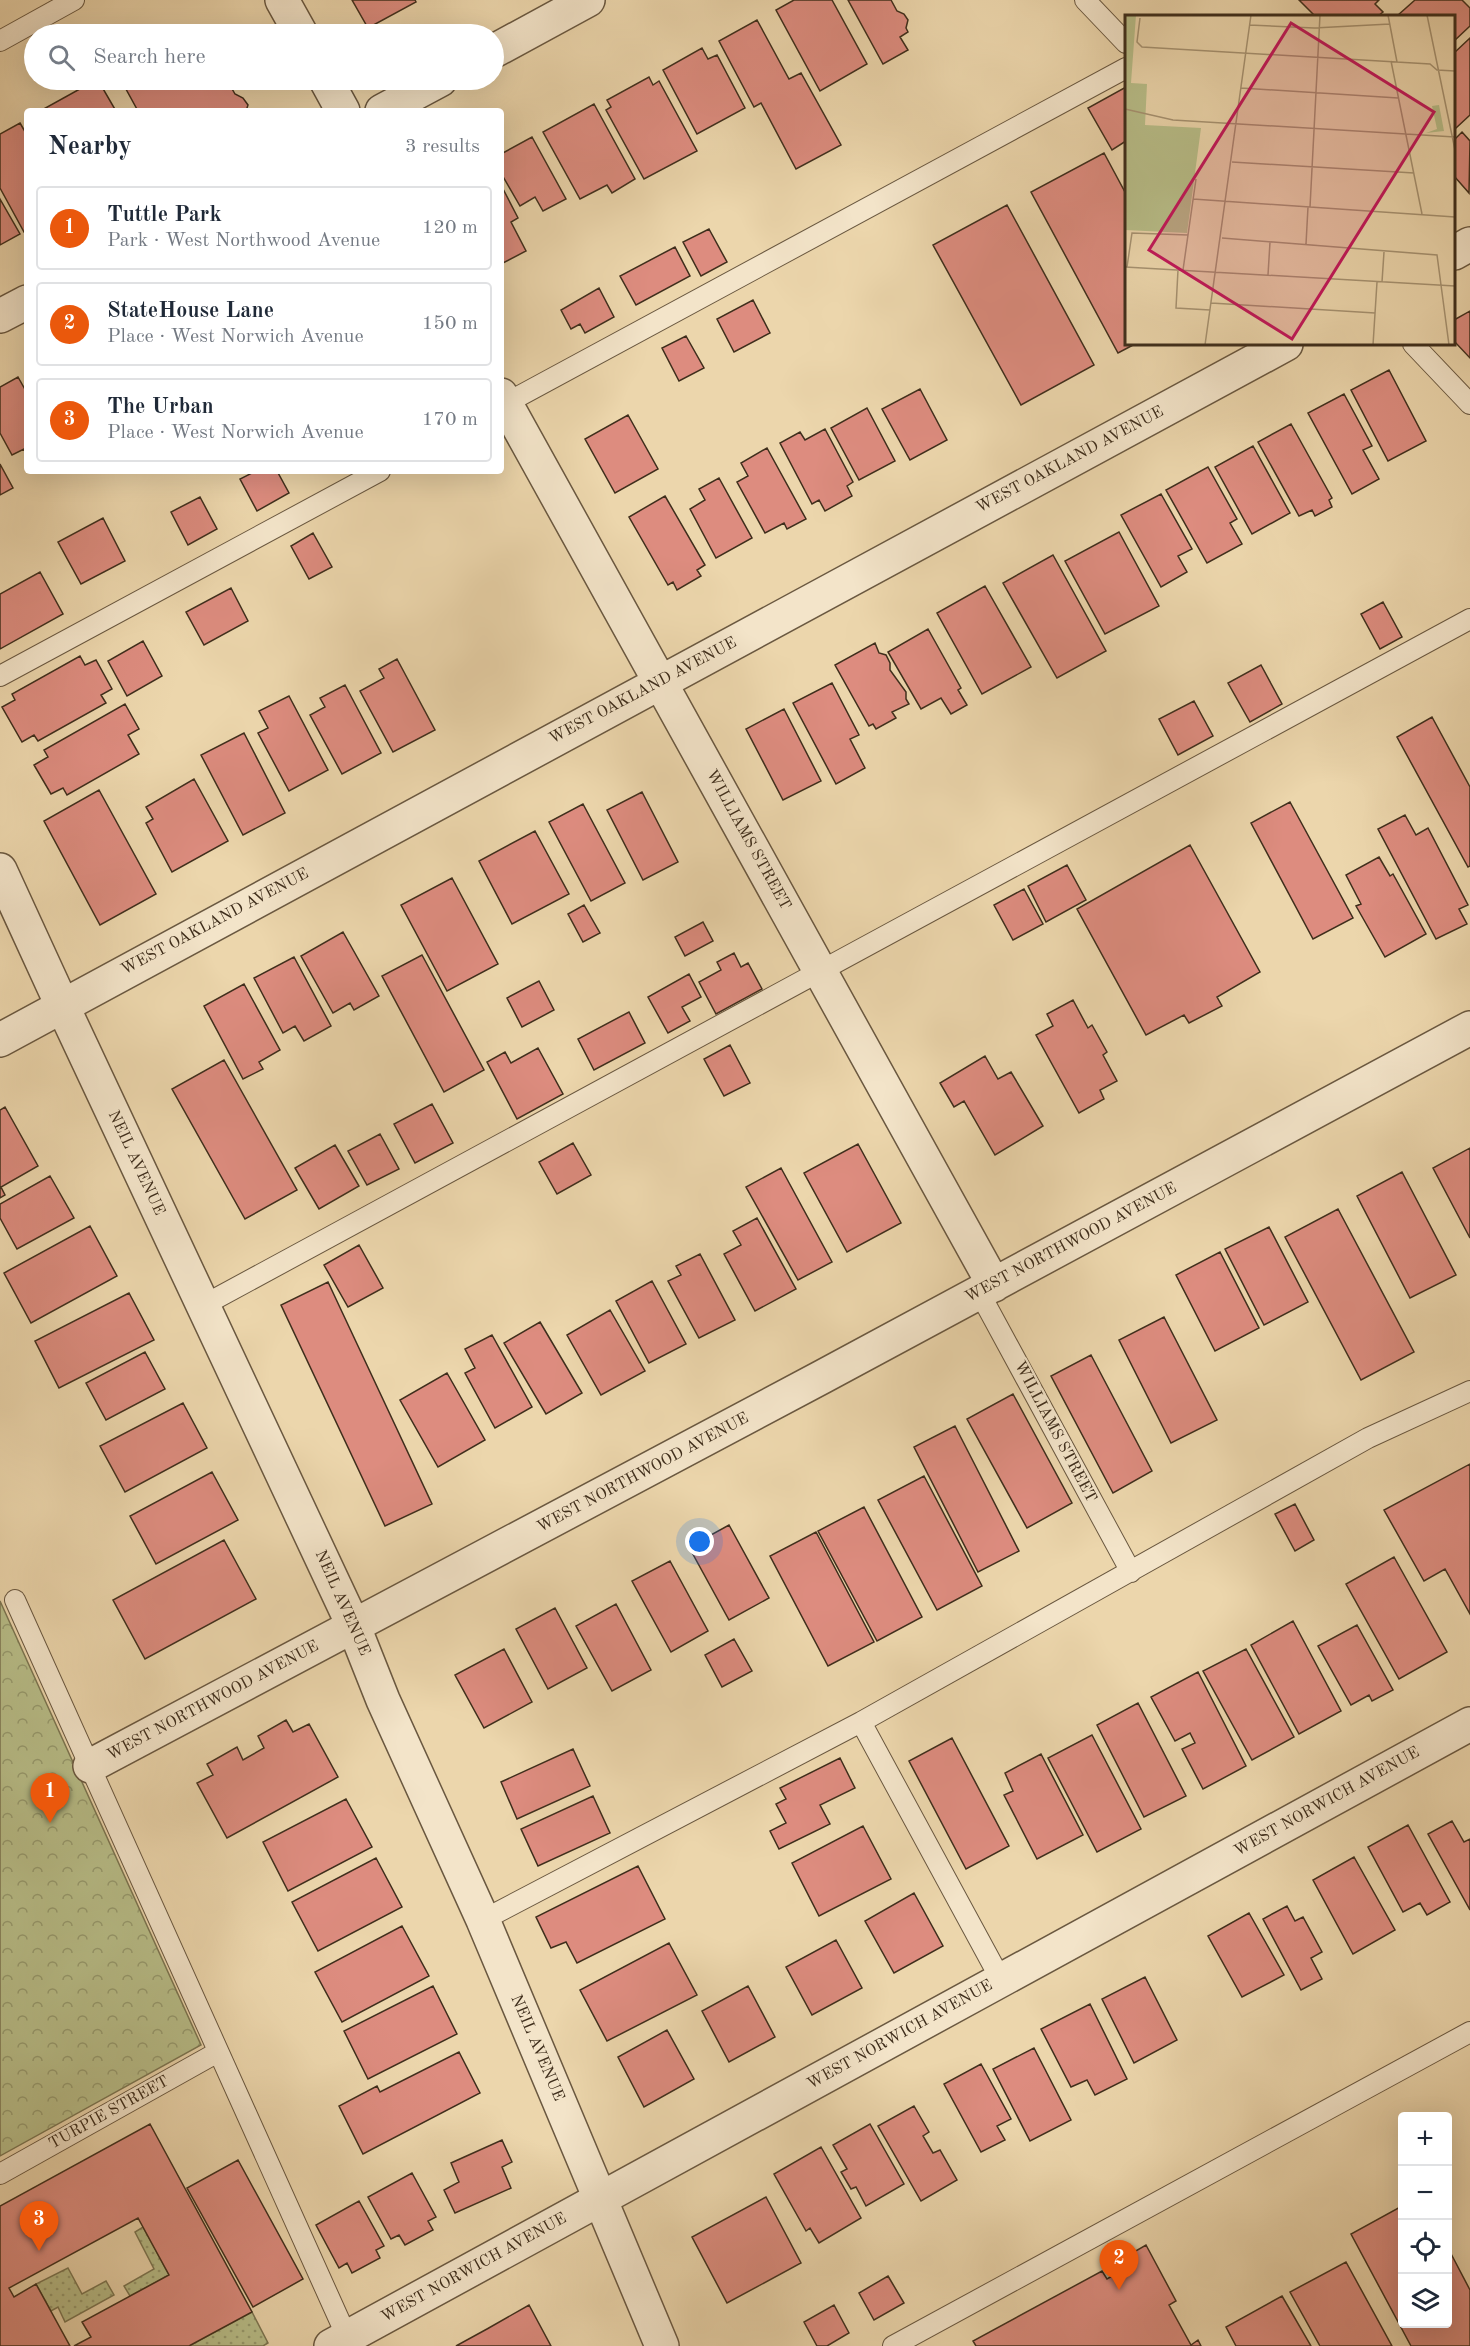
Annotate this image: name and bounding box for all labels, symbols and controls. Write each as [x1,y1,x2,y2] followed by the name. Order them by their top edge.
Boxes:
[1125,15,1455,345] inset map
[24,24,504,90] search box
[45,41,78,74] icon: search
[93,46,206,68] text: Search here
[48,134,132,160] text: Nearby
[405,137,480,157] text: 3 results
[107,204,222,226] text: Tuttle Park
[64,218,75,238] text: 1
[422,218,478,238] text: 120 m
[107,231,380,251] text: Park · West Northwood Avenue
[107,300,274,322] text: StateHouse Lane
[64,314,75,334] text: 2
[422,314,478,334] text: 150 m
[107,327,364,347] text: Place · West Norwich Avenue
[107,396,214,418] text: The Urban
[974,404,1166,516] street label: WEST OAKLAND AVENUE
[64,410,75,430] text: 3
[422,410,478,430] text: 170 m
[107,423,364,443] text: Place · West Norwich Avenue
[547,635,739,747] street label: WEST OAKLAND AVENUE
[703,767,793,913] street label: WILLIAMS STREET
[119,866,311,978] street label: WEST OAKLAND AVENUE
[105,1108,167,1218] street label: NEIL AVENUE
[963,1180,1179,1306] street label: WEST NORTHWOOD AVENUE
[1011,1359,1099,1505] street label: WILLIAMS STREET
[535,1410,751,1536] street label: WEST NORTHWOOD AVENUE
[685,1527,714,1556] your location
[312,1548,372,1658] street label: NEIL AVENUE
[105,1638,321,1764] street label: WEST NORTHWOOD AVENUE
[1232,1744,1422,1860] street label: WEST NORWICH AVENUE
[31,1774,70,1823] pin: 1
[805,1977,995,2093] street label: WEST NORWICH AVENUE
[507,1993,567,2103] street label: NEIL AVENUE
[46,2073,172,2153] street label: TURPIE STREET
[1398,2112,1452,2328] map controls
[1398,2112,1452,2166] button: +
[1398,2166,1452,2220] button: −
[20,2202,58,2251] pin: 3
[379,2210,569,2326] street label: WEST NORWICH AVENUE
[1398,2220,1452,2274] button: locate
[1100,2240,1138,2290] pin: 2
[1398,2274,1452,2328] button: layers

